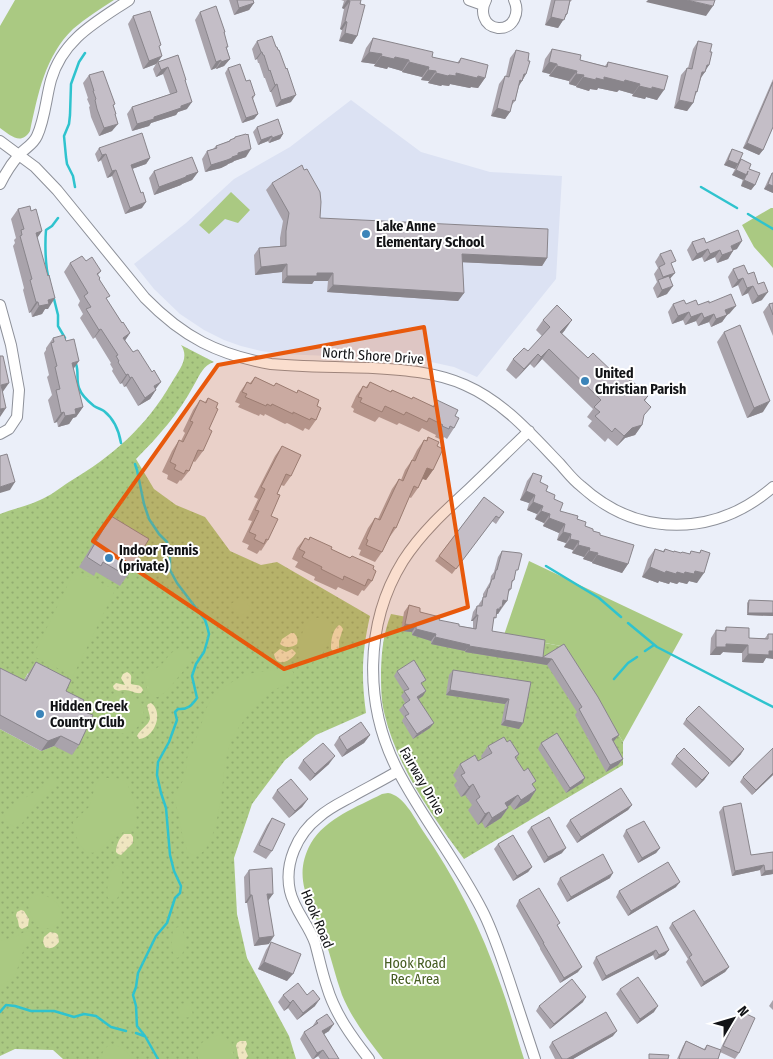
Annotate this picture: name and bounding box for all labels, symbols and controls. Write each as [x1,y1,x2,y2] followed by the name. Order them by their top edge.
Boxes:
[376,218,485,251] place label: Lake Anne Elementary School
[360,228,372,240] marker: Lake Anne Elementary School
[322,344,425,368] street label: North Shore Drive
[595,365,686,398] place label: United Christian Parish
[579,375,591,387] marker: United Christian Parish
[119,542,198,575] place label: Indoor Tennis (private)
[103,552,115,564] marker: Indoor Tennis (private)
[50,698,129,731] place label: Hidden Creek Country Club
[34,708,46,720] marker: Hidden Creek Country Club
[396,744,448,818] street label: Fairway Drive
[297,887,337,951] street label: Hook Road
[384,955,446,988] park label: Hook Road Rec Area
[708,994,758,1044] north arrow
[734,1003,752,1020] text: N

